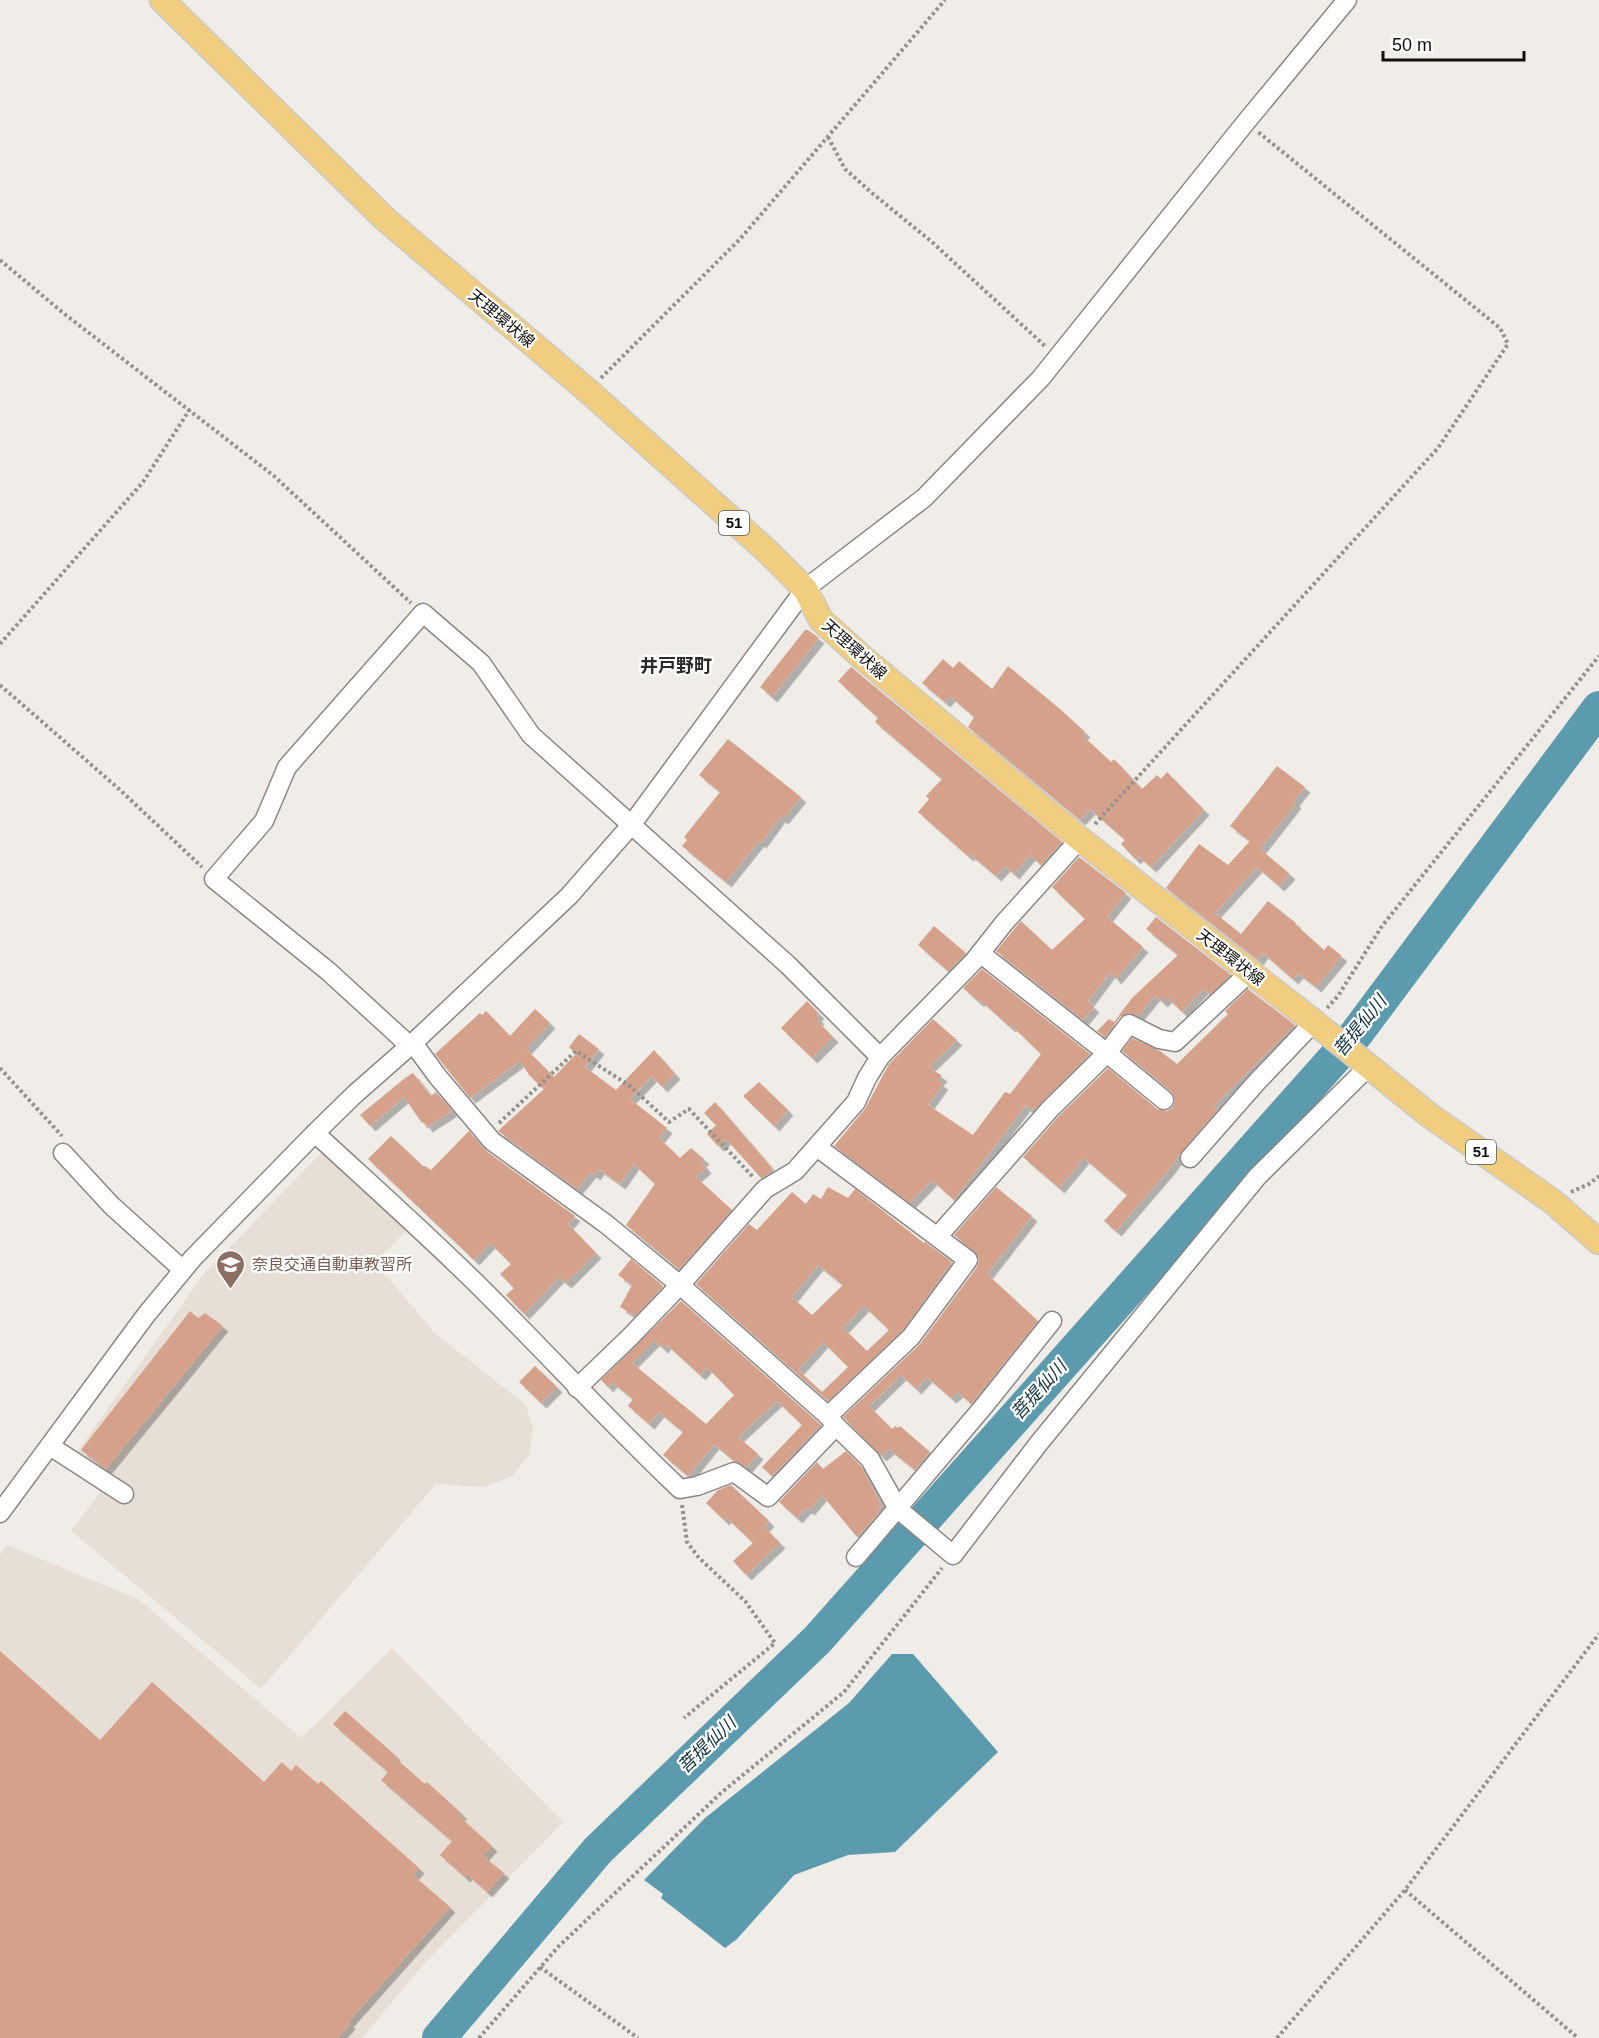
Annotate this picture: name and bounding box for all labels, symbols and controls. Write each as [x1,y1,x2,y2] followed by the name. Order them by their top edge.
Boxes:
[1383,24,1524,62] scale bar
[1392,35,1432,55] text: 50 m
[466,286,538,351] street label: 天理環状線
[719,511,749,535] road number: 51
[819,616,890,682] street label: 天理環状線
[640,656,712,676] district label: 井戸野町
[1194,926,1267,989] street label: 天理環状線
[1330,990,1392,1060] water label: 菩提仙川
[1466,1140,1496,1164] road number: 51
[215,1248,247,1290] school or university icon: 奈良交通自動車教習所
[252,1256,412,1273] place label: 奈良交通自動車教習所
[1007,1355,1072,1423] water label: 菩提仙川
[674,1711,741,1777] water label: 菩提仙川

